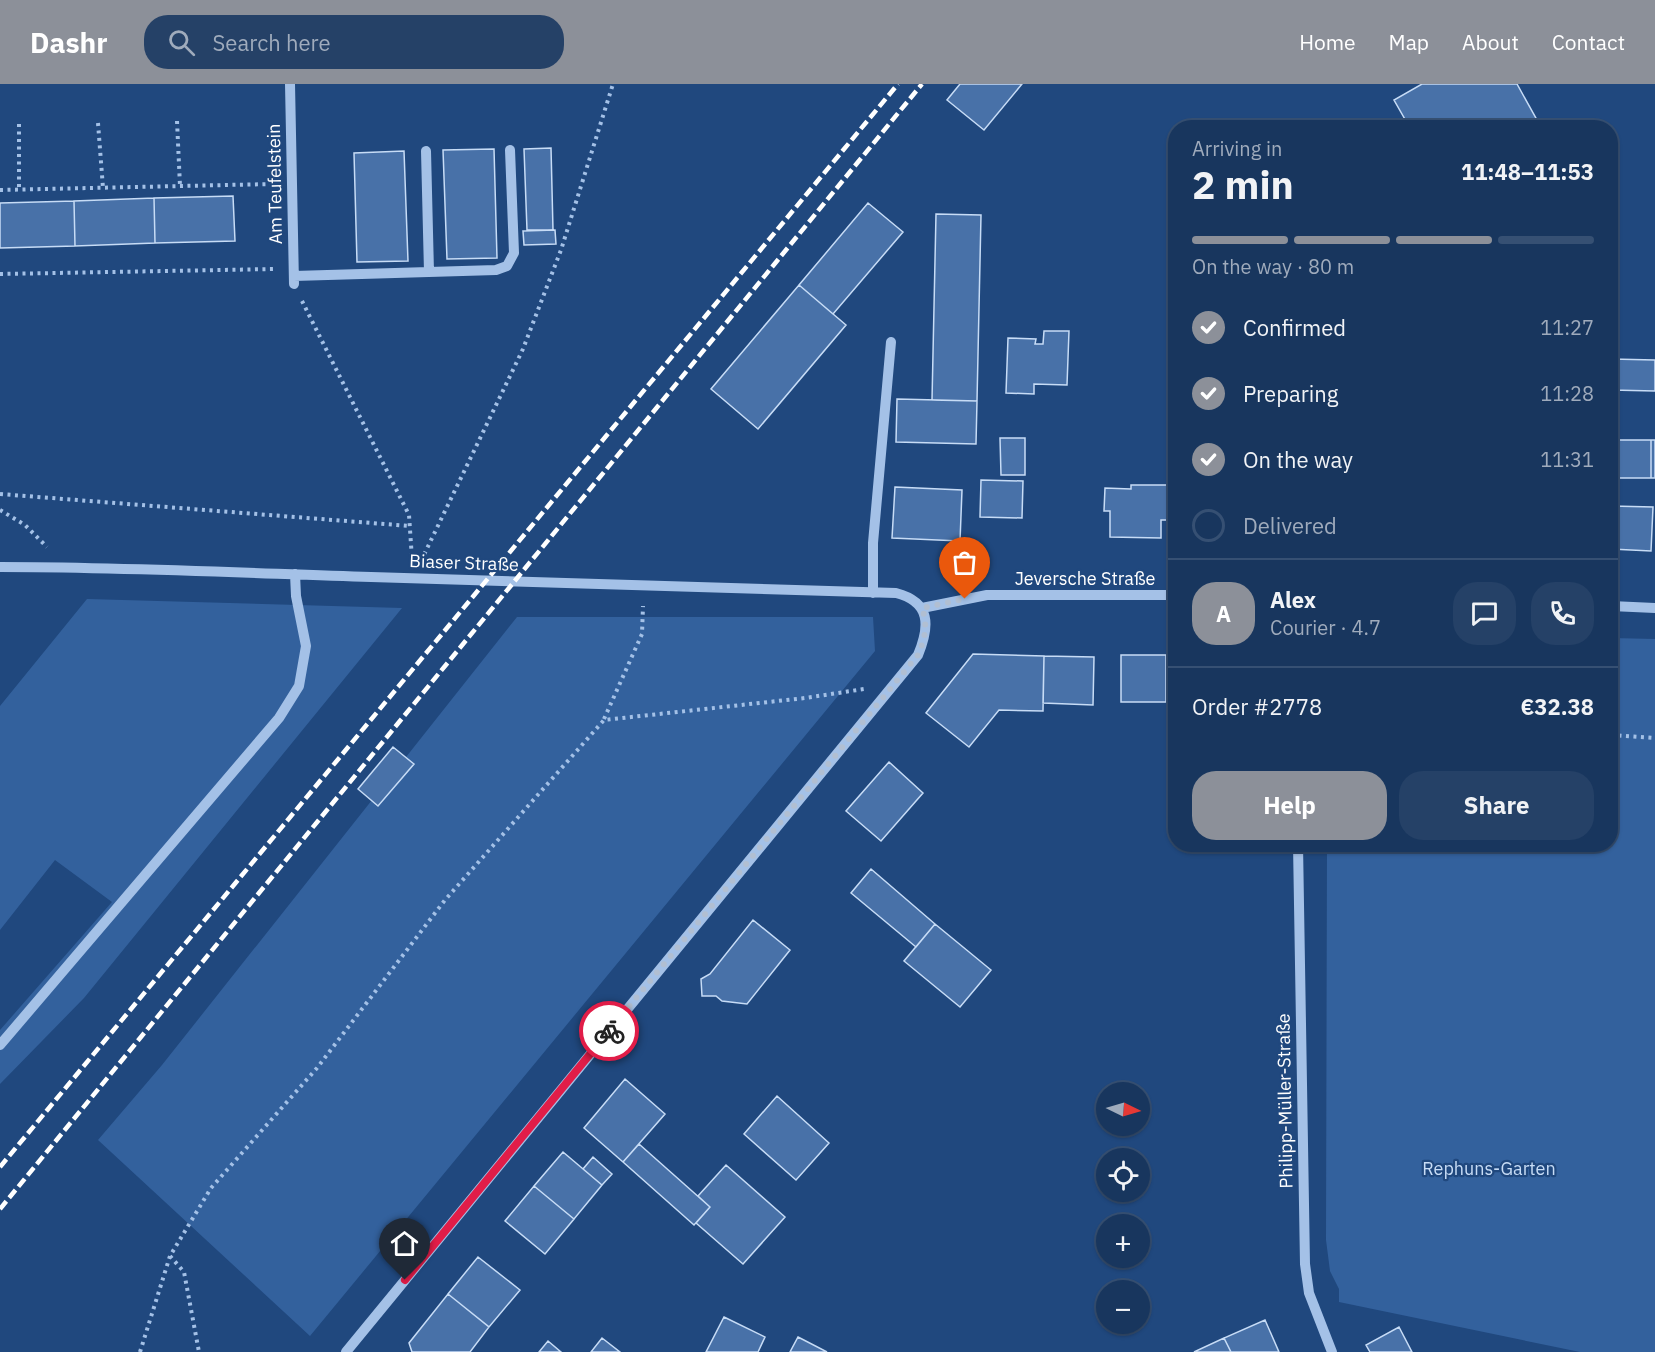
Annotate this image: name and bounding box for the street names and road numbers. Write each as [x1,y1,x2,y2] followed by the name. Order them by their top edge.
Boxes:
[262,123,287,245] street label: Am Teufelstein
[409,549,519,576] street label: Biaser Straße
[1015,567,1155,590] street label: Jeversche Straße
[1271,1013,1298,1189] street label: Philipp-Müller-Straße

